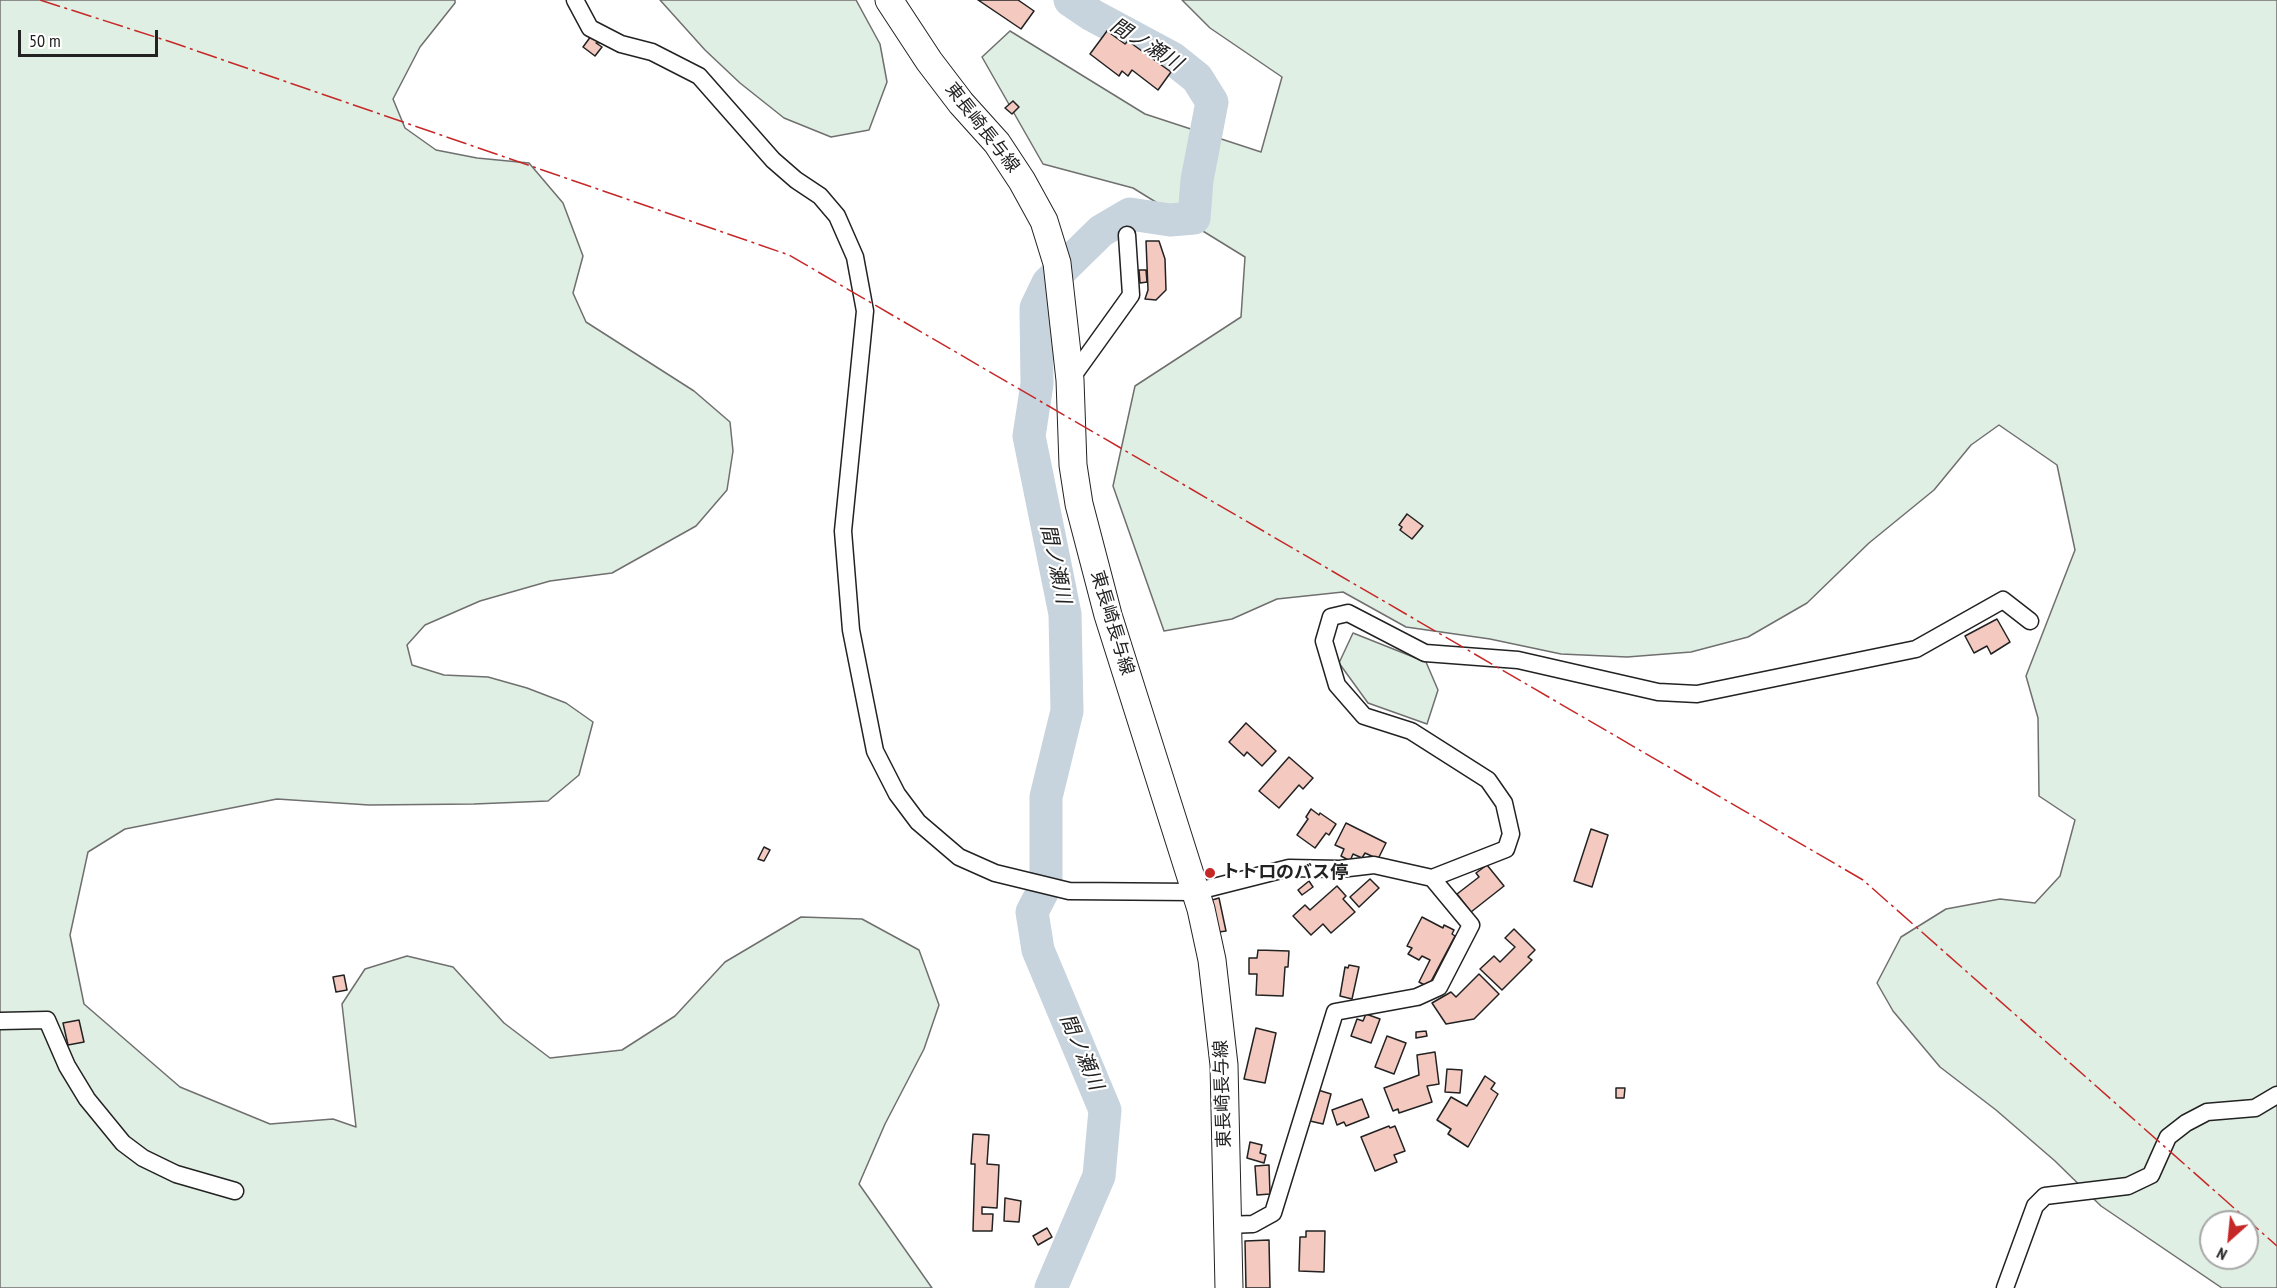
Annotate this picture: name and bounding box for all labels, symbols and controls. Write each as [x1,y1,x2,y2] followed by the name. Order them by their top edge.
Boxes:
[1106,14,1186,76] water label: 間ノ瀬川
[21,18,160,56] scale bar
[29,29,61,52] text: 50 m
[940,79,1024,177] street label: 東長崎長与線
[1035,522,1075,606] water label: 間ノ瀬川
[1086,568,1138,678] street label: 東長崎長与線
[1222,862,1348,884] place label: トトロのバス停
[1203,866,1217,880] marker: トトロのバス停
[1054,1010,1108,1094] water label: 間ノ瀬川
[1210,1040,1236,1148] street label: 東長崎長与線
[2199,1210,2259,1270] north arrow
[2213,1243,2230,1265] text: N

